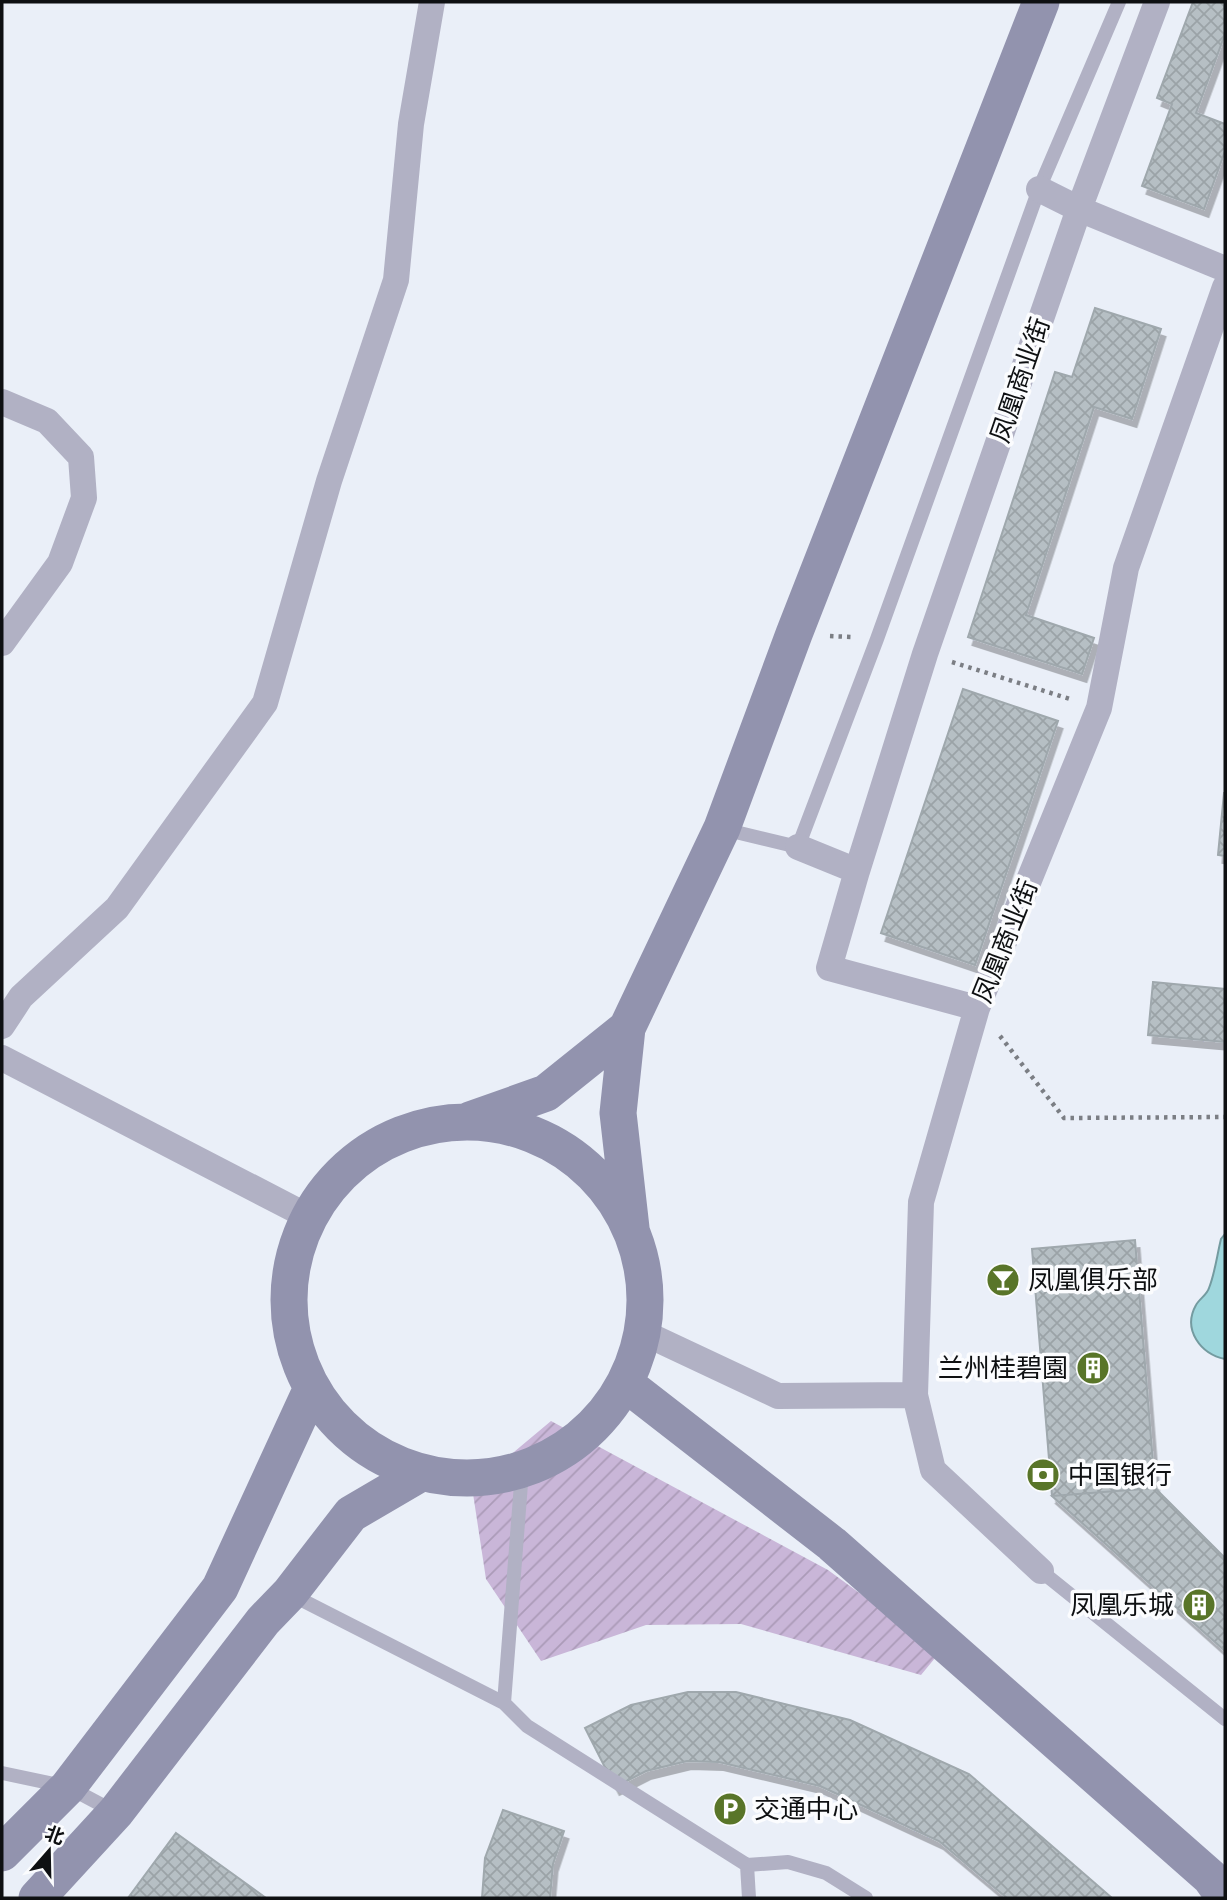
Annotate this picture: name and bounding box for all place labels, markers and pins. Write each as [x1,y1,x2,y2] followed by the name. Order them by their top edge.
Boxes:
[984,1261,1022,1299] bar icon: 凤凰俱乐部
[1028,1264,1158,1296] place label: 凤凰俱乐部
[1074,1349,1112,1387] building icon: 兰州桂碧園
[938,1352,1068,1384] place label: 兰州桂碧園
[1024,1456,1062,1494] bank icon: 中国银行
[1068,1459,1172,1491] place label: 中国银行
[1180,1586,1218,1624] building icon: 凤凰乐城
[1070,1589,1174,1621] place label: 凤凰乐城
[711,1790,749,1828] parking icon: 交通中心
[754,1793,858,1825] place label: 交通中心

